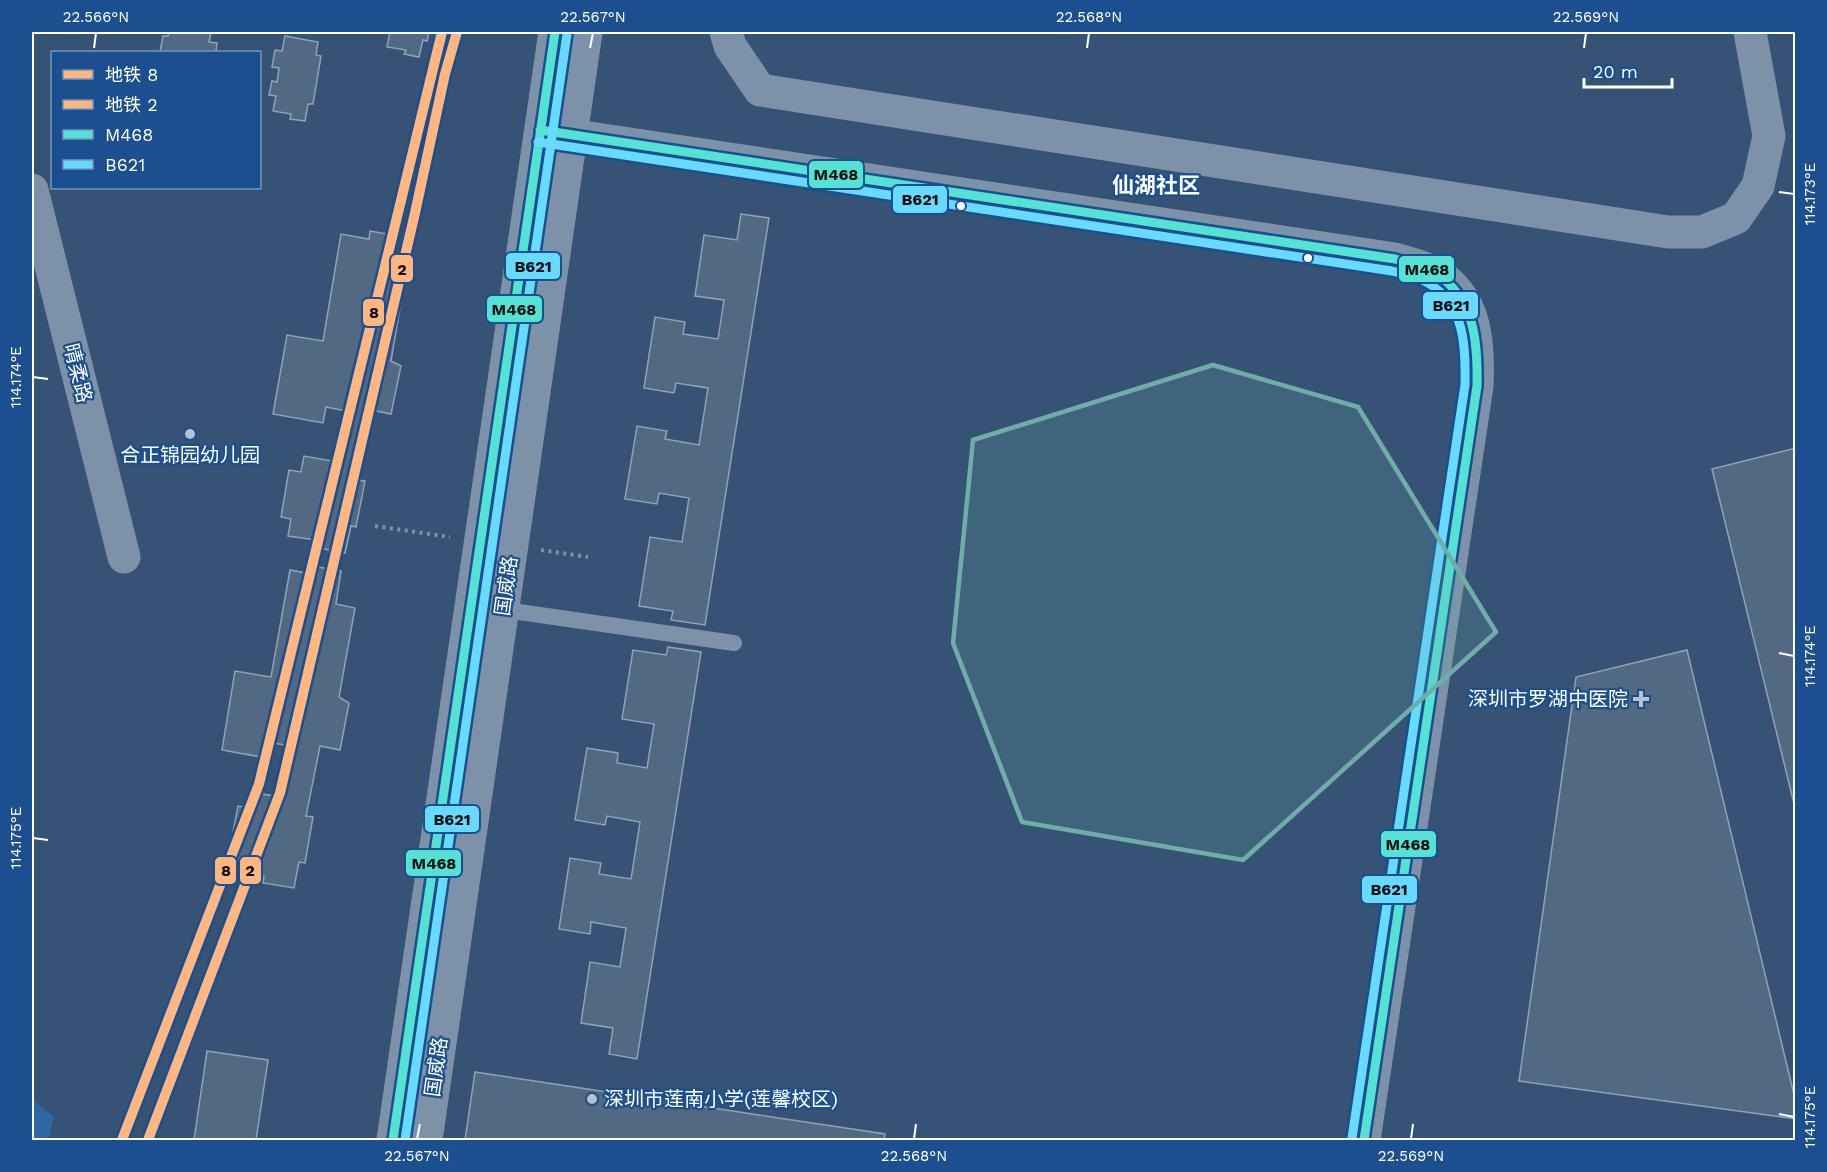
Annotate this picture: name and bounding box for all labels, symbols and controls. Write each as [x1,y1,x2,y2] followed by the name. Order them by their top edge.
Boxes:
[63,8,129,26] text: 22.566°N
[560,8,626,26] text: 22.567°N
[1056,8,1122,26] text: 22.568°N
[1553,8,1619,26] text: 22.569°N
[51,51,261,189] legend
[1584,51,1672,89] scale bar
[1593,61,1638,82] text: 20 m
[105,64,158,85] text: 地铁 8
[105,94,158,115] text: 地铁 2
[105,124,153,145] text: M468
[105,154,145,175] text: B621
[808,160,864,189] line badge: M468
[1801,163,1819,225] text: 114.173°E
[814,165,858,184] text: M468
[1112,173,1200,198] district label: 仙湖社区
[892,185,948,214] line badge: B621
[901,190,939,209] text: B621
[955,200,967,212] unlabelled marker
[505,252,561,280] line badge: B621
[1302,252,1314,264] unlabelled marker
[390,254,414,283] line badge: 2
[1398,255,1455,283] line badge: M468
[514,257,552,276] text: B621
[397,260,407,279] text: 2
[1405,260,1449,279] text: M468
[1422,291,1479,320] line badge: B621
[486,295,543,323] line badge: M468
[1432,296,1470,315] text: B621
[362,298,385,327] line badge: 8
[492,300,536,319] text: M468
[369,303,379,322] text: 8
[59,341,97,405] street label: 晴柔路
[7,346,25,408] text: 114.174°E
[183,427,197,441] marker: 合正锦园幼儿园
[120,443,260,467] place label: 合正锦园幼儿园
[490,555,522,617] street label: 国威路
[1801,625,1819,687] text: 114.174°E
[1468,687,1628,711] place label: 深圳市罗湖中医院
[1632,690,1650,708] marker: 深圳市罗湖中医院
[424,805,480,833] line badge: B621
[7,807,25,869] text: 114.175°E
[433,810,471,829] text: B621
[1380,830,1437,858] line badge: M468
[1386,835,1430,854] text: M468
[405,849,462,877] line badge: M468
[412,854,456,873] text: M468
[214,856,237,885] line badge: 8
[239,856,262,885] line badge: 2
[221,861,231,880] text: 8
[245,861,255,880] text: 2
[1361,875,1418,904] line badge: B621
[1370,880,1408,899] text: B621
[420,1036,452,1098] street label: 国威路
[1801,1086,1819,1148] text: 114.175°E
[604,1087,838,1111] place label: 深圳市莲南小学(莲馨校区)
[585,1092,599,1106] marker: 深圳市莲南小学(莲馨校区)
[384,1147,450,1165] text: 22.567°N
[881,1147,947,1165] text: 22.568°N
[1378,1147,1444,1165] text: 22.569°N

